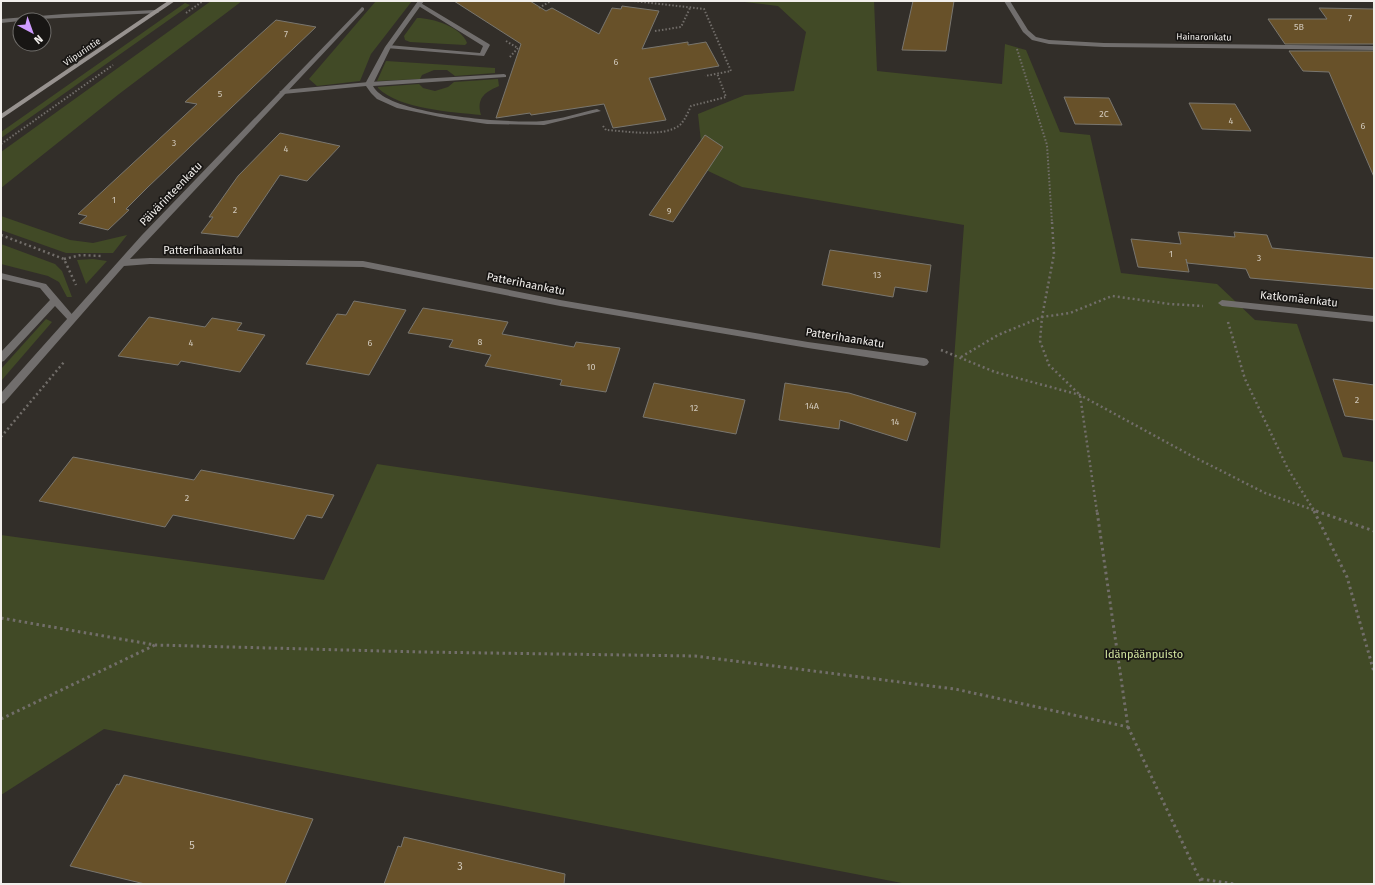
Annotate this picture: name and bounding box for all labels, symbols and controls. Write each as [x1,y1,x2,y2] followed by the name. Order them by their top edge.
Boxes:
[12,12,52,52] north arrow
[1348,13,1352,23] house number: 7
[1294,22,1305,32] house number: 5B
[284,29,288,39] house number: 7
[31,32,45,46] text: N
[1176,32,1232,42] street label: Hainaronkatu
[62,36,103,68] street label: Viipurintie
[614,57,619,67] house number: 6
[218,89,223,99] house number: 5
[1099,109,1109,119] house number: 2C
[1229,116,1234,126] house number: 4
[1361,121,1366,131] house number: 6
[172,138,176,148] house number: 3
[284,144,289,154] house number: 4
[137,159,205,229] street label: Päivärinteenkatu
[112,195,116,205] house number: 1
[233,205,237,215] house number: 2
[667,206,672,216] house number: 9
[163,244,243,257] street label: Patterihaankatu
[1169,249,1173,259] house number: 1
[1257,253,1261,263] house number: 3
[486,270,566,298] street label: Patterihaankatu
[873,270,881,280] house number: 13
[1260,288,1338,310] street label: Katkomäenkatu
[805,325,885,351] street label: Patterihaankatu
[478,337,483,347] house number: 8
[189,338,194,348] house number: 4
[368,338,373,348] house number: 6
[587,362,595,372] house number: 10
[1355,395,1359,405] house number: 2
[805,401,820,411] house number: 14A
[690,403,698,413] house number: 12
[891,417,900,427] house number: 14
[185,493,189,503] house number: 2
[1105,648,1183,661] park label: Idänpäänpuisto
[189,839,195,852] house number: 5
[457,860,463,873] house number: 3

